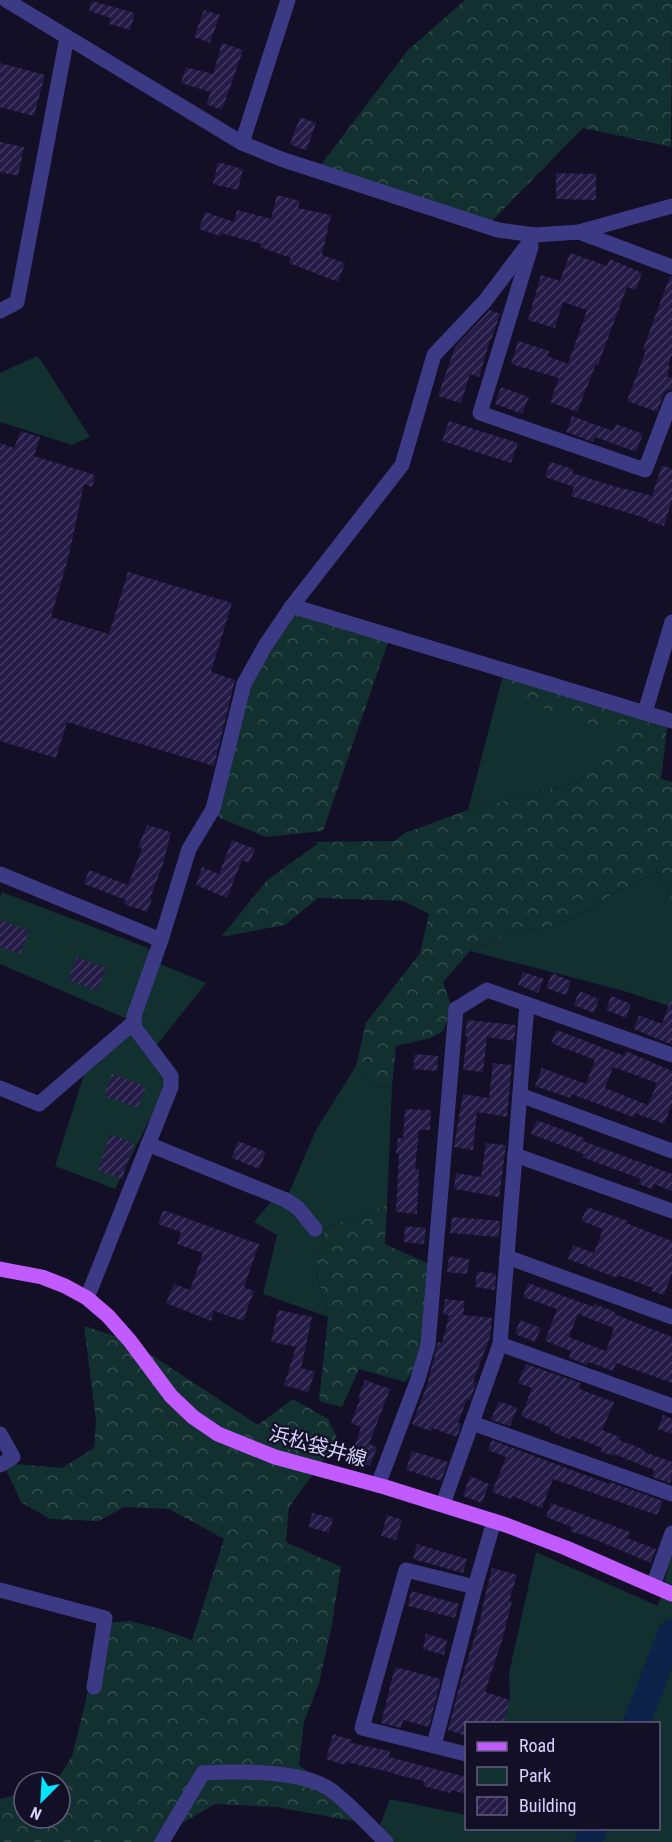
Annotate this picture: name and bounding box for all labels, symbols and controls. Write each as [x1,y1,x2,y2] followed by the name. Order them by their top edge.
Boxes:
[267,1421,369,1471] street label: 浜松袋井線
[465,1722,660,1830] legend
[519,1735,555,1756] text: Road
[519,1765,551,1786] text: Park
[12,1770,72,1830] north arrow
[519,1795,576,1816] text: Building
[28,1803,44,1824] text: N

